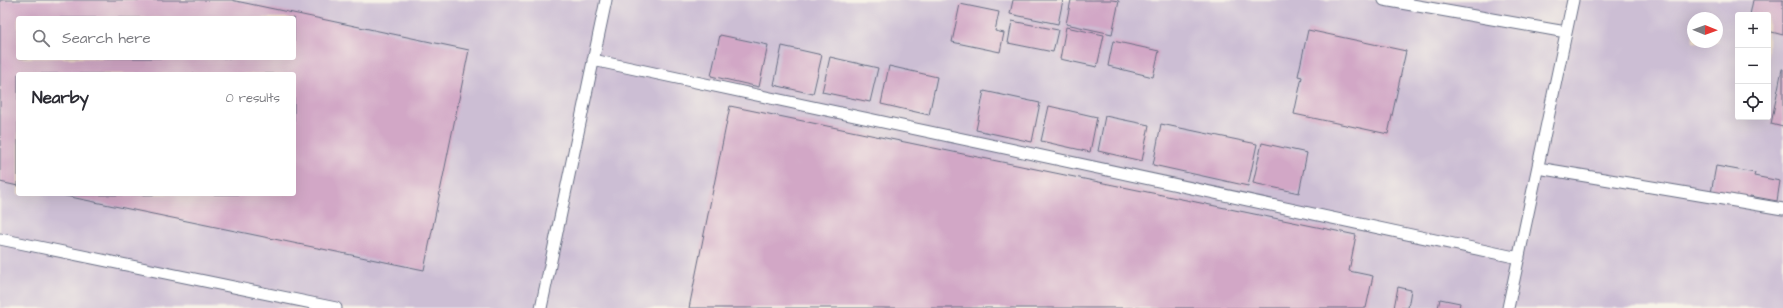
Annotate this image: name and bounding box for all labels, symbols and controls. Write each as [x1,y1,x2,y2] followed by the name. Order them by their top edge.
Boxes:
[1687,12,1723,48] north arrow
[1735,12,1771,120] map controls
[1735,12,1771,48] button: +
[16,16,296,60] search box
[30,27,52,49] icon: search
[62,28,151,49] text: Search here
[1735,48,1771,84] button: −
[1735,84,1771,120] button: locate
[32,86,89,110] text: Nearby
[225,89,280,107] text: 0 results

